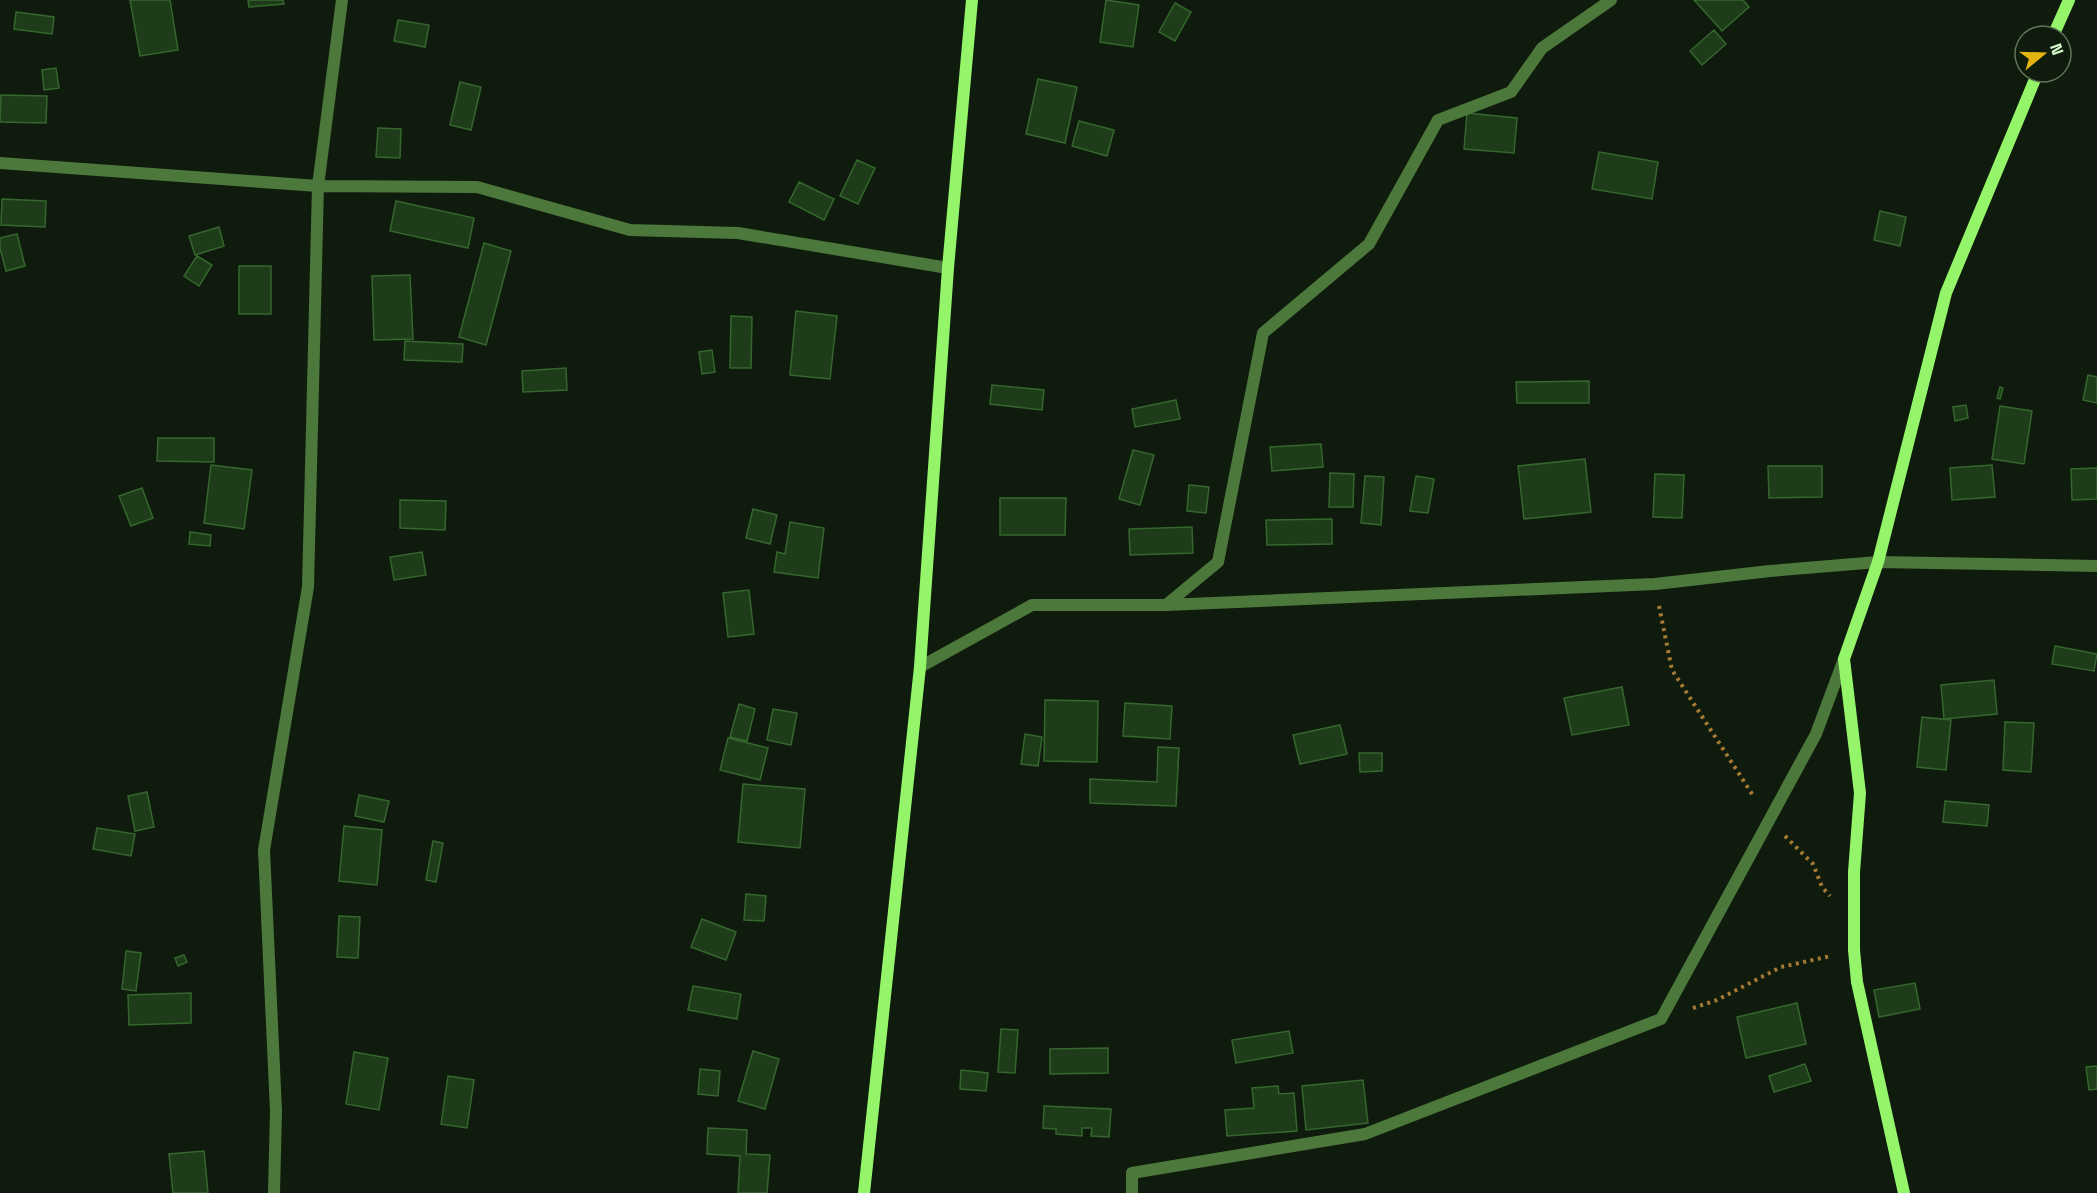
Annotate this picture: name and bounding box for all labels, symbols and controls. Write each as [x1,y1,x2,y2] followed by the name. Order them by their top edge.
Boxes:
[2013,24,2073,84] north arrow
[2045,41,2068,58] text: N

